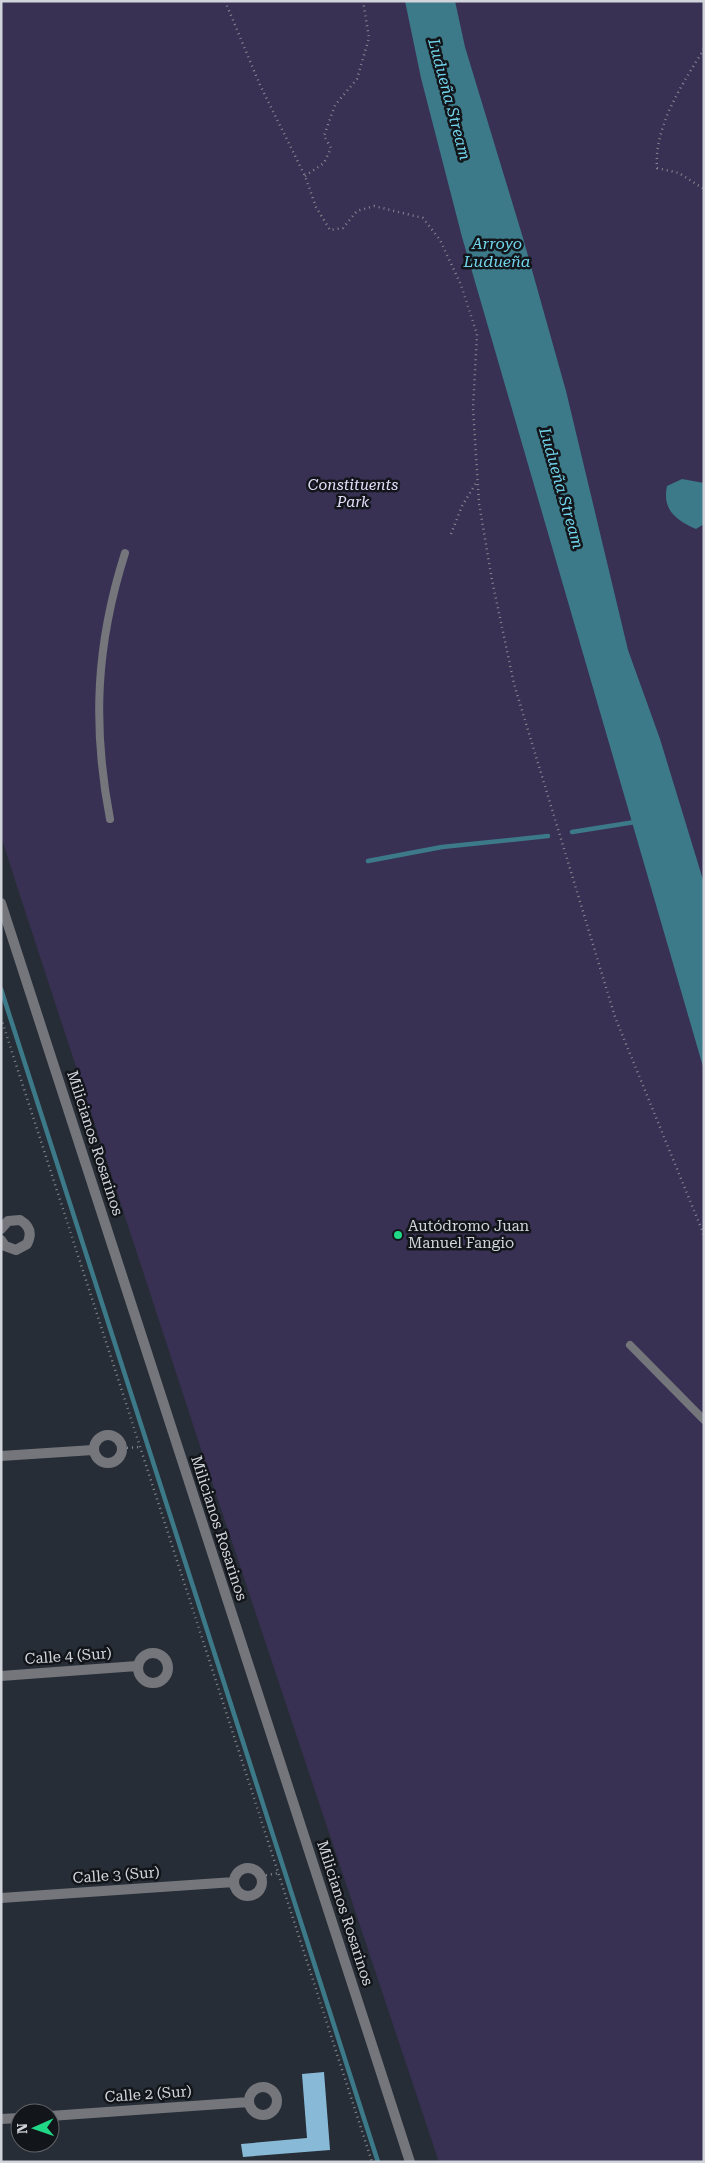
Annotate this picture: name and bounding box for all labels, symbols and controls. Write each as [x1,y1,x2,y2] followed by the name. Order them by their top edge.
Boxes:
[424,35,475,162] water label: Ludueña Stream
[463,234,531,271] water label: Arroyo Ludueña
[535,424,588,551] water label: Ludueña Stream
[308,476,398,511] park label: Constituents Park
[63,1068,127,1218] street label: Milicianos Rosarinos
[408,1217,530,1252] place label: Autódromo Juan Manuel Fangio
[392,1229,404,1241] marker: Autódromo Juan Manuel Fangio
[187,1453,251,1603] street label: Milicianos Rosarinos
[24,1644,112,1668] street label: Calle 4 (Sur)
[313,1838,377,1988] street label: Milicianos Rosarinos
[72,1863,160,1887] street label: Calle 3 (Sur)
[104,2082,192,2106] street label: Calle 2 (Sur)
[10,2103,60,2153] north arrow
[14,2123,30,2134] text: N

